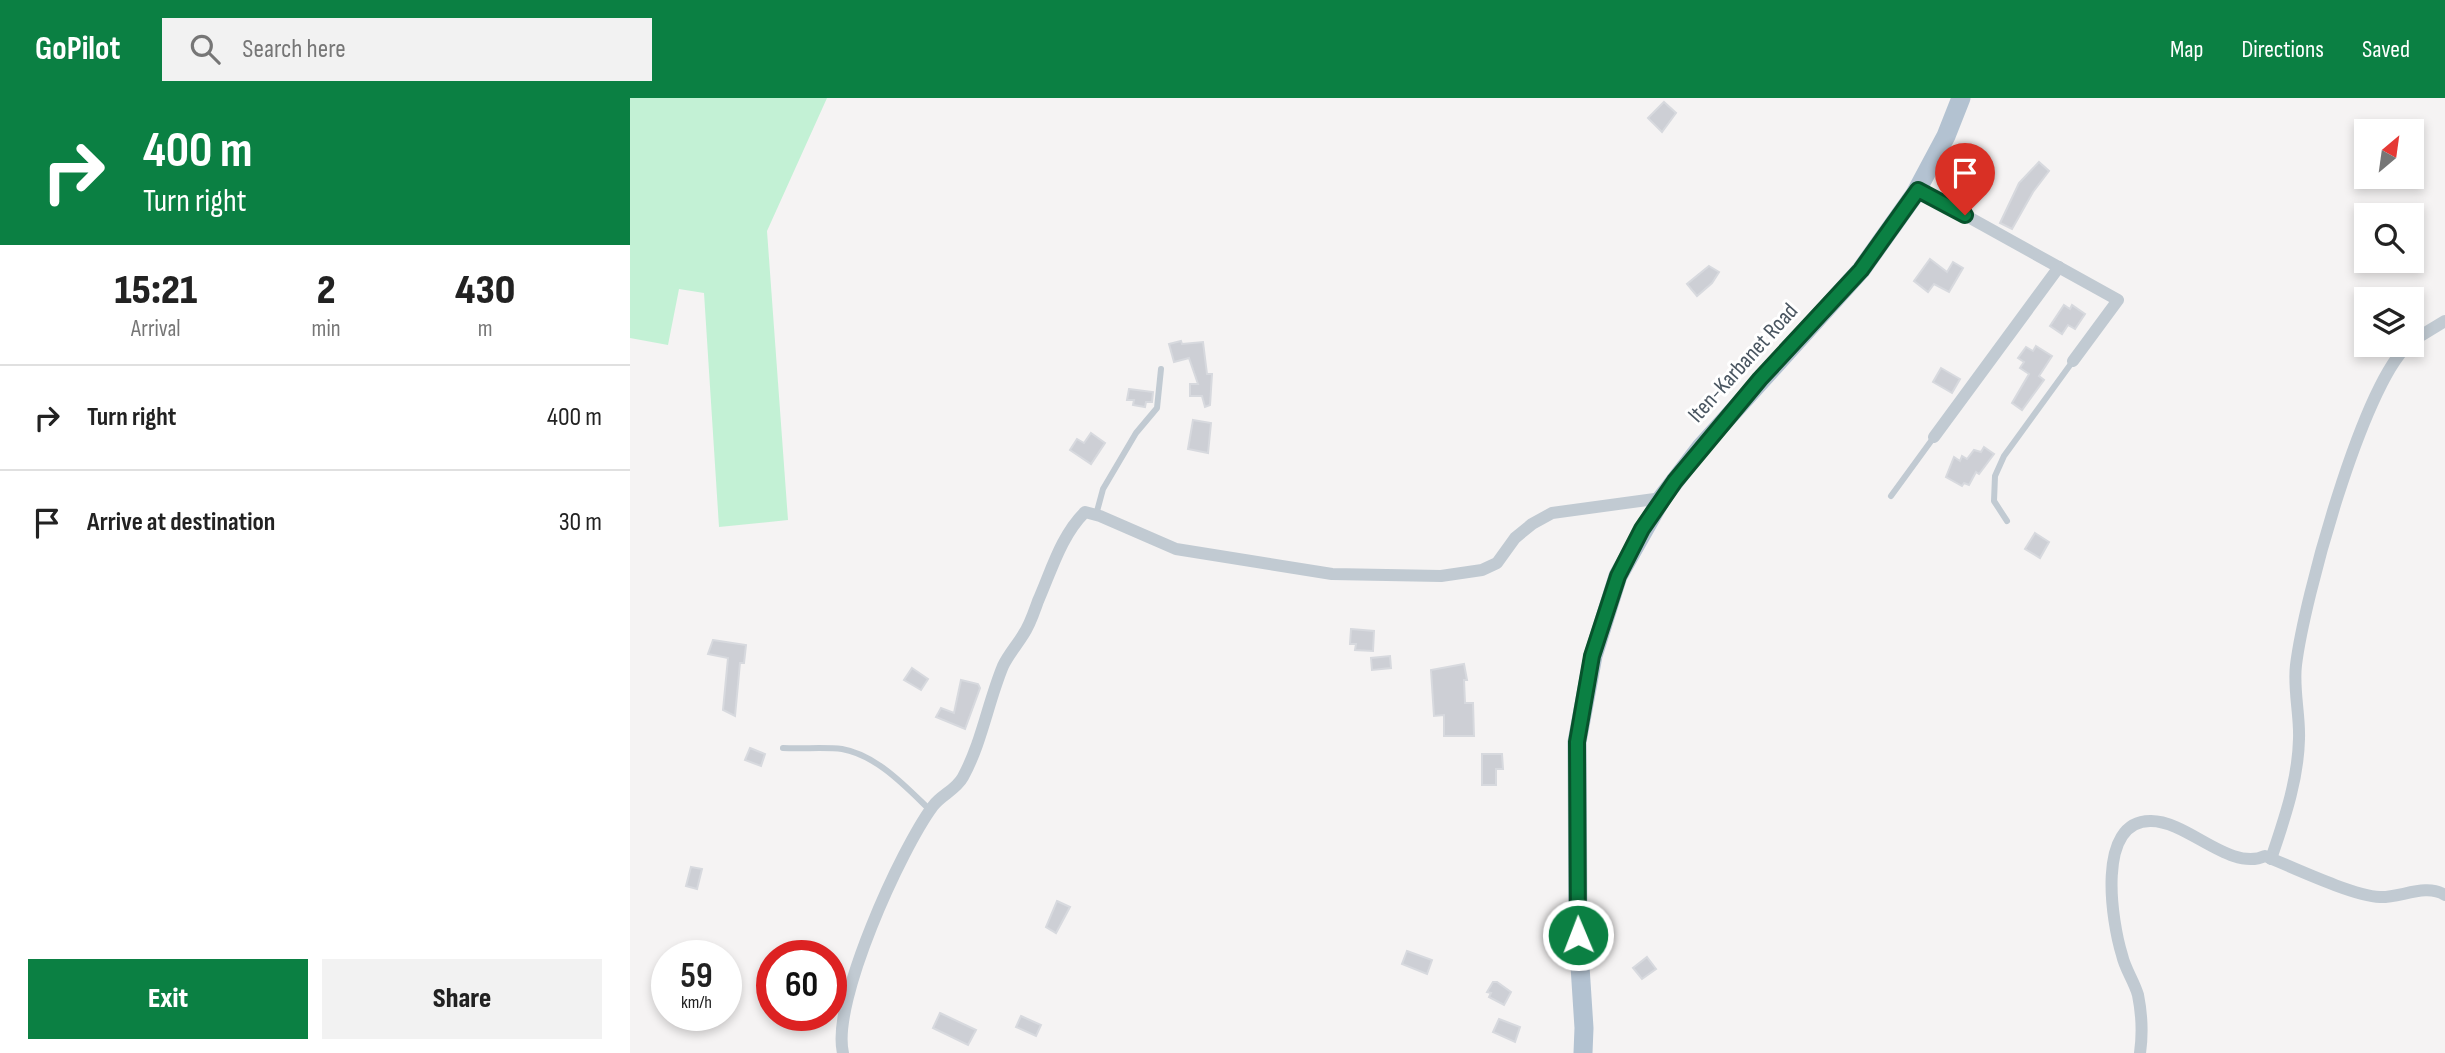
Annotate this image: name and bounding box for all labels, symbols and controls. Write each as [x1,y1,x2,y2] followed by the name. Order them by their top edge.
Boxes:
[162,18,652,81] search box
[35,29,120,69] text: GoPilot
[186,30,224,68] icon: search
[242,34,346,65] text: Search here
[2170,35,2203,64] text: Map
[2241,35,2324,64] text: Directions
[2362,35,2410,64] text: Saved
[2354,119,2424,189] north arrow
[2354,119,2424,357] map controls
[143,122,253,181] text: 400 m
[28,126,119,217] icon: right
[1935,143,1995,215] pin
[1946,154,1984,192] icon: arrive
[143,182,247,221] text: Turn right
[2354,203,2424,273] button: search
[115,265,197,316] text: 15:21
[317,265,335,316] text: 2
[455,265,515,316] text: 430
[2354,287,2424,357] button: layers
[1682,297,1804,429] street label: Iten-Karbanet Road
[131,315,181,343] text: Arrival
[312,315,341,343] text: min
[478,315,493,343] text: m
[28,399,66,437] icon: right
[87,402,176,433] text: Turn right
[547,402,602,433] text: 400 m
[28,504,66,542] icon: arrive
[87,507,275,538] text: Arrive at destination
[559,507,602,538] text: 30 m
[1541,898,1615,972] position arrow
[756,940,847,1031] speed limit sign: 60
[681,955,712,998] text: 59
[28,959,308,1039] button: Exit
[322,959,602,1039] button: Share
[681,992,712,1013] text: km/h

